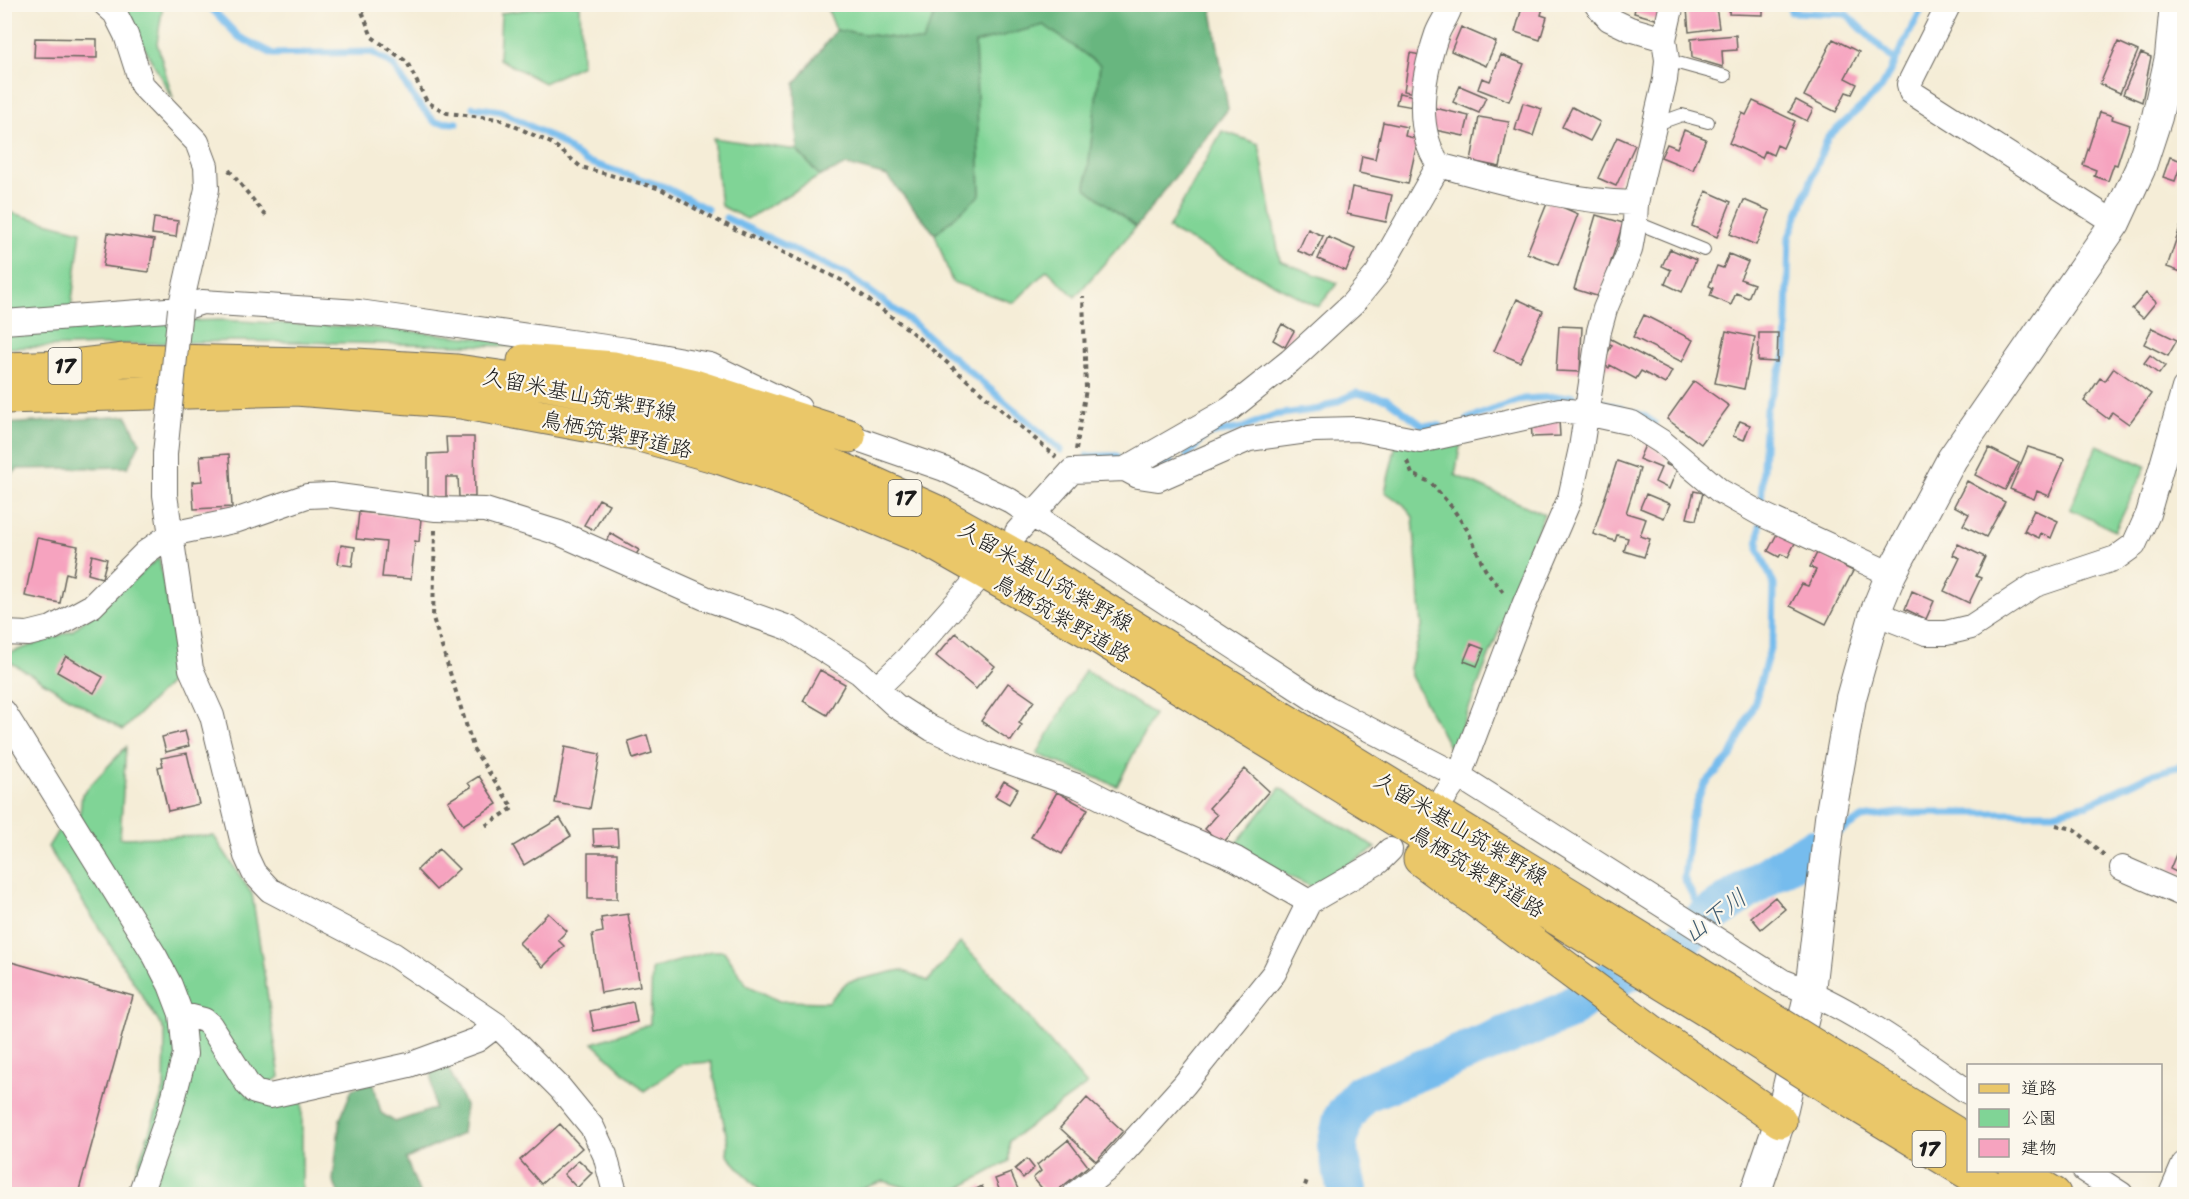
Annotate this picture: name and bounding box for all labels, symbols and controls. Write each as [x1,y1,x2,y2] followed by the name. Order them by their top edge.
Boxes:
[48,348,82,384] road number: 17
[479,356,681,433] street label: 久留米基山筑紫野線
[538,399,696,470] street label: 鳥栖筑紫野道路
[888,480,922,516] road number: 17
[950,510,1141,643] street label: 久留米基山筑紫野線
[986,563,1139,674] street label: 鳥栖筑紫野道路
[1366,761,1556,896] street label: 久留米基山筑紫野線
[1402,814,1553,929] street label: 鳥栖筑紫野道路
[1674,878,1756,954] water label: 山下川
[1967,1064,2162,1172] legend
[2021,1072,2057,1104] text: 道路
[2021,1102,2057,1134] text: 公園
[1912,1131,1946,1167] road number: 17
[2021,1132,2057,1164] text: 建物

